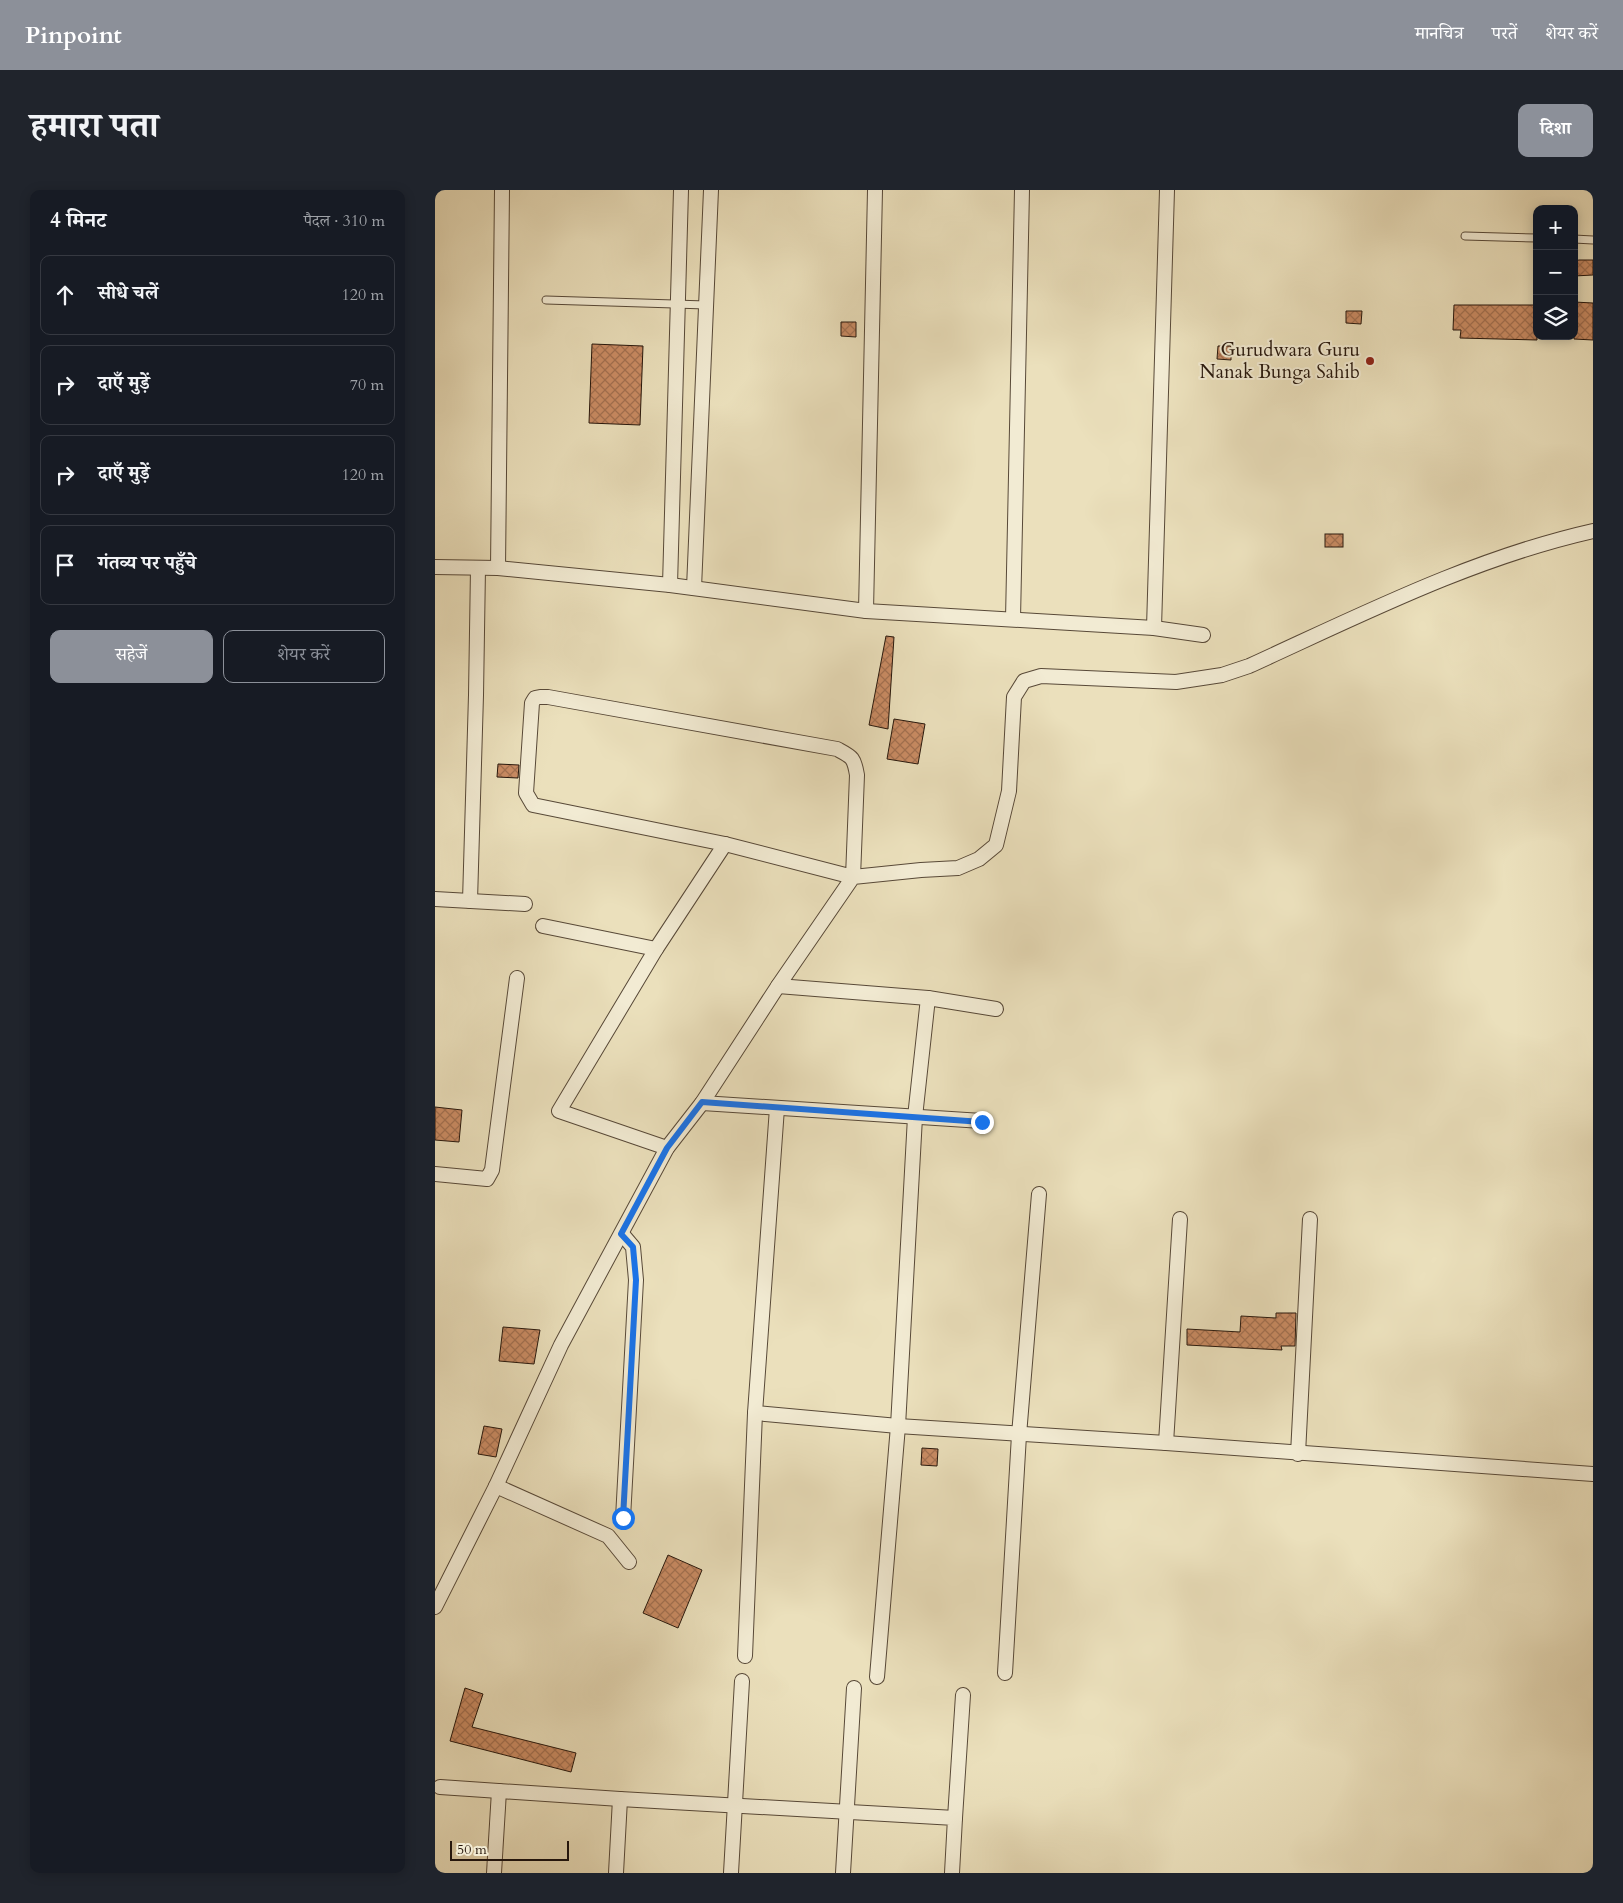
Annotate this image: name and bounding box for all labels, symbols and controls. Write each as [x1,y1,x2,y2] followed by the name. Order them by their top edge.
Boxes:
[25,19,122,52] text: Pinpoint
[1415,21,1464,46] text: मानचित्र
[1492,21,1517,46] text: परतें
[1545,21,1598,46] text: शेयर करें
[30,102,159,150] text: हमारा पता
[1518,104,1593,157] button: दिशा
[1533,205,1578,340] map controls
[1533,205,1578,250] button: +
[50,206,106,235] text: 4 मिनट
[304,210,385,232] text: पैदल · 310 m
[1533,250,1578,295] button: −
[98,280,158,306] text: सीधे चलें
[51,281,79,309] icon: ahead
[342,284,384,306] text: 120 m
[1533,295,1578,340] button: layers
[1200,337,1360,385] place label: Gurudwara Guru Nanak Bunga Sahib
[1364,355,1376,367] marker: Gurudwara Guru Nanak Bunga Sahib
[98,370,150,396] text: दाएँ मुड़ें
[51,371,79,399] icon: right
[350,374,384,396] text: 70 m
[98,460,150,486] text: दाएँ मुड़ें
[51,461,79,489] icon: right
[342,464,384,486] text: 120 m
[98,550,196,576] text: गंतव्य पर पहुँचे
[51,551,79,579] icon: arrive
[50,630,213,683] button: सहेजें
[223,630,385,683] button: शेयर करें
[971,1111,994,1134] route end
[612,1507,635,1530] route start
[450,1838,569,1861] scale bar
[457,1840,487,1859] text: 50 m

